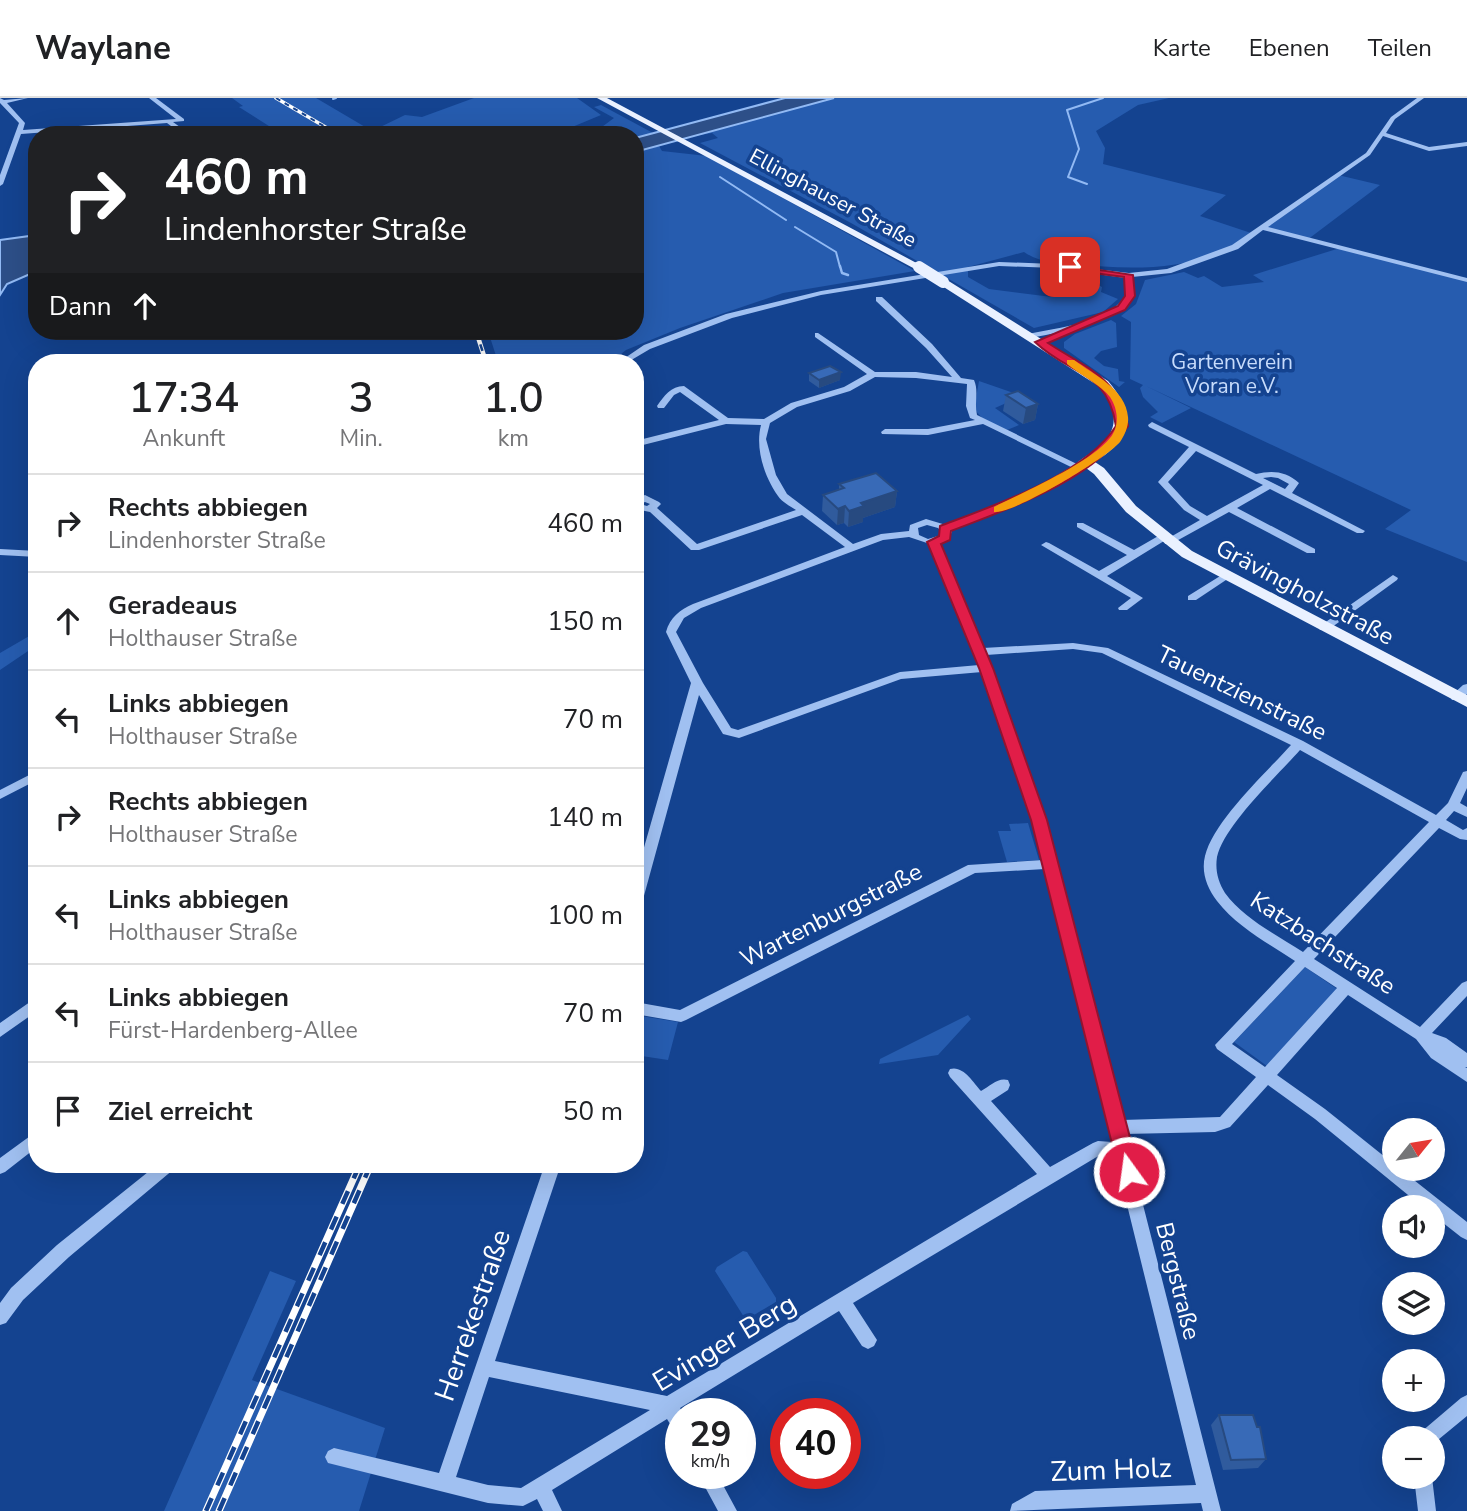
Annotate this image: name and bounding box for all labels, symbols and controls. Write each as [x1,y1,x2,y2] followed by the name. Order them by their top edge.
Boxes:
[35,26,171,71] text: Waylane
[1153,32,1211,64] text: Karte
[1249,32,1330,64] text: Ebenen
[1368,32,1432,64] text: Teilen
[744,142,922,254] street label: Ellinghauser Straße
[164,144,308,211] text: 460 m
[49,154,140,245] icon: right
[164,208,467,251] text: Lindenhorster Straße
[1040,237,1100,297] pin
[1051,248,1089,286] icon: arrive
[126,287,164,325] icon: ahead
[49,289,112,324] text: Dann
[1171,348,1293,400] park label: Gartenverein Voran e.V.
[128,370,239,427] text: 17:34
[349,370,374,427] text: 3
[483,370,544,427] text: 1.0
[143,423,225,454] text: Ankunft
[340,423,383,454] text: Min.
[498,423,529,454] text: km
[108,490,308,525] text: Rechts abbiegen
[49,504,87,542] icon: right
[547,506,623,541] text: 460 m
[108,525,326,556] text: Lindenhorster Straße
[1210,531,1400,653] street label: Grävingholzstraße
[108,588,237,623] text: Geradeaus
[49,602,87,640] icon: ahead
[547,604,623,639] text: 150 m
[108,623,297,654] text: Holthauser Straße
[1152,638,1332,748] street label: Tauentzienstraße
[108,686,289,721] text: Links abbiegen
[49,700,87,738] icon: left
[563,702,623,737] text: 70 m
[108,721,297,752] text: Holthauser Straße
[108,784,308,819] text: Rechts abbiegen
[49,798,87,836] icon: right
[547,800,623,835] text: 140 m
[108,819,297,850] text: Holthauser Straße
[735,855,927,975] street label: Wartenburgstraße
[108,882,289,917] text: Links abbiegen
[1244,884,1402,1002] street label: Katzbachstraße
[49,896,87,934] icon: left
[547,898,623,933] text: 100 m
[108,917,297,948] text: Holthauser Straße
[108,980,289,1015] text: Links abbiegen
[49,994,87,1032] icon: left
[563,996,623,1031] text: 70 m
[108,1015,358,1046] text: Fürst-Hardenberg-Allee
[49,1092,87,1130] icon: arrive
[108,1094,252,1129] text: Ziel erreicht
[563,1094,623,1129] text: 50 m
[1382,1118,1446,1181] north arrow
[1382,1118,1445,1489] map controls
[1092,1135,1166,1209] position arrow
[1382,1195,1445,1258] button: sound
[1148,1219,1208,1343] street label: Bergstraße
[426,1224,520,1406] street label: Herrekestraße
[1382,1272,1445,1335] button: layers
[646,1285,804,1401] street label: Evinger Berg
[1382,1349,1445,1412] button: +
[770,1398,861,1489] speed limit sign: 40
[689,1411,732,1458] text: 29
[1382,1426,1445,1489] button: −
[691,1449,730,1473] text: km/h
[1050,1449,1172,1491] street label: Zum Holz

